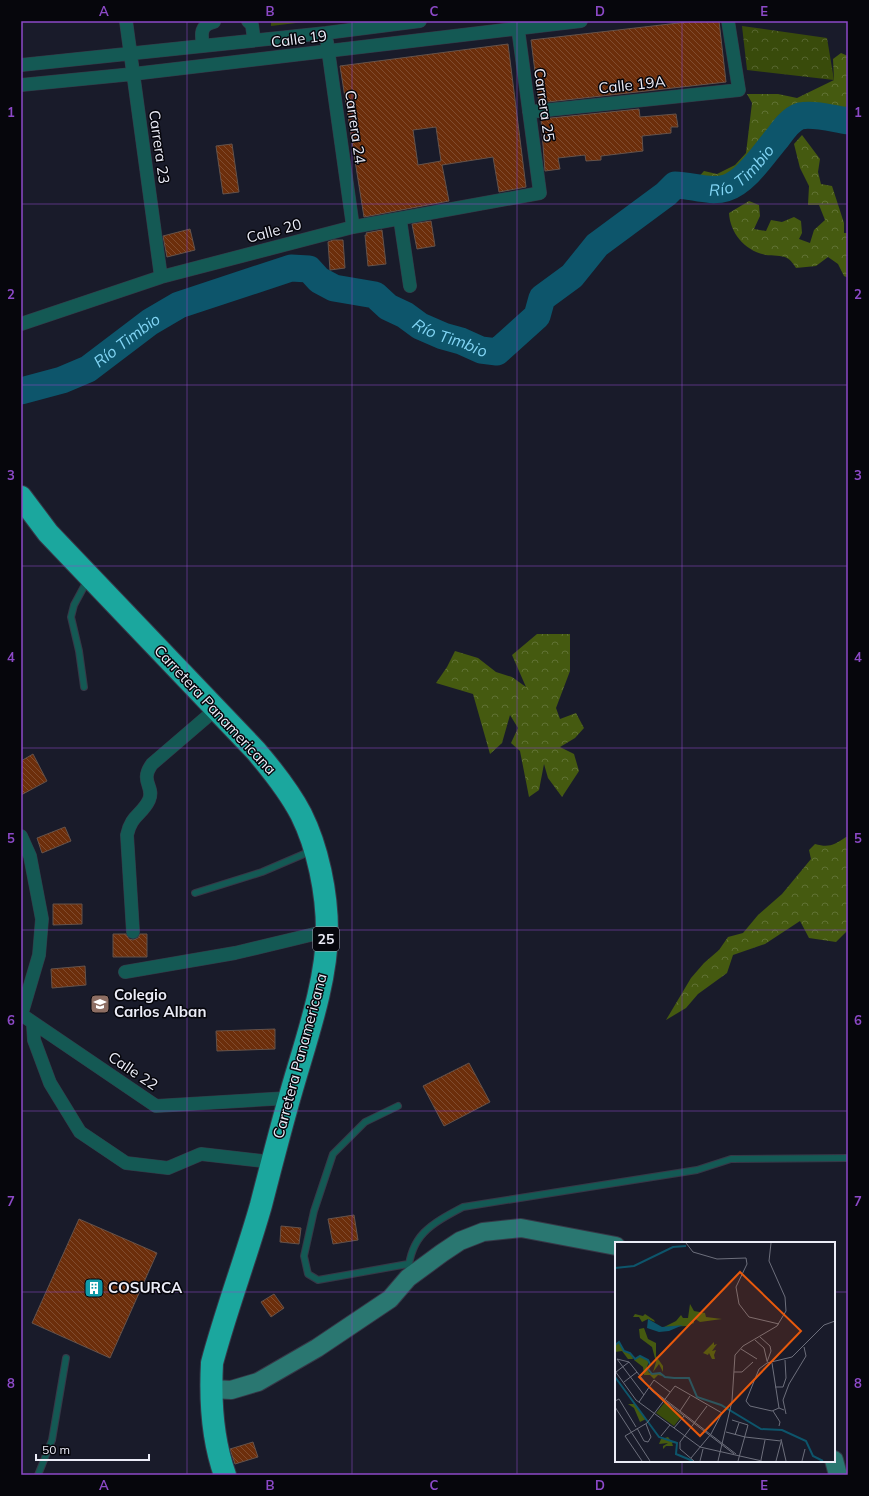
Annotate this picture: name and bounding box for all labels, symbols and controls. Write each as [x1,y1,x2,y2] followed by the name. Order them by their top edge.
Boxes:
[99,3,109,19] text: A
[266,3,275,19] text: B
[430,3,439,19] text: C
[595,3,605,19] text: D
[760,3,768,19] text: E
[270,26,328,51] street label: Calle 19
[530,67,559,143] street label: Carrera 25
[598,72,666,97] street label: Calle 19A
[341,89,370,165] street label: Carrera 24
[7,104,15,120] text: 1
[854,104,862,120] text: 1
[145,109,174,185] street label: Carrera 23
[709,141,778,200] water label: Río Timbio
[244,214,303,247] street label: Calle 20
[7,286,15,302] text: 2
[854,286,862,302] text: 2
[89,308,163,371] water label: Río Timbio
[409,314,488,361] water label: Río Timbio
[7,467,15,483] text: 3
[854,467,862,483] text: 3
[150,641,280,778] street label: Carretera Panamericana
[7,649,15,665] text: 4
[854,649,862,665] text: 4
[7,830,15,846] text: 5
[854,830,862,846] text: 5
[313,927,339,951] road number: 25
[268,971,331,1141] street label: Carretera Panamericana
[114,985,206,1021] place label: Colegio Carlos Alban
[89,993,111,1015] school or university icon: Colegio Carlos Alban
[7,1012,15,1028] text: 6
[854,1012,862,1028] text: 6
[105,1047,162,1094] street label: Calle 22
[7,1193,15,1209] text: 7
[854,1193,862,1209] text: 7
[615,1242,835,1462] inset map
[83,1277,105,1299] building icon: COSURCA
[108,1278,183,1297] place label: COSURCA
[7,1375,15,1391] text: 8
[854,1375,862,1391] text: 8
[36,1436,149,1462] scale bar
[42,1442,70,1457] text: 50 m
[99,1477,109,1493] text: A
[266,1477,275,1493] text: B
[430,1477,439,1493] text: C
[595,1477,605,1493] text: D
[760,1477,768,1493] text: E

